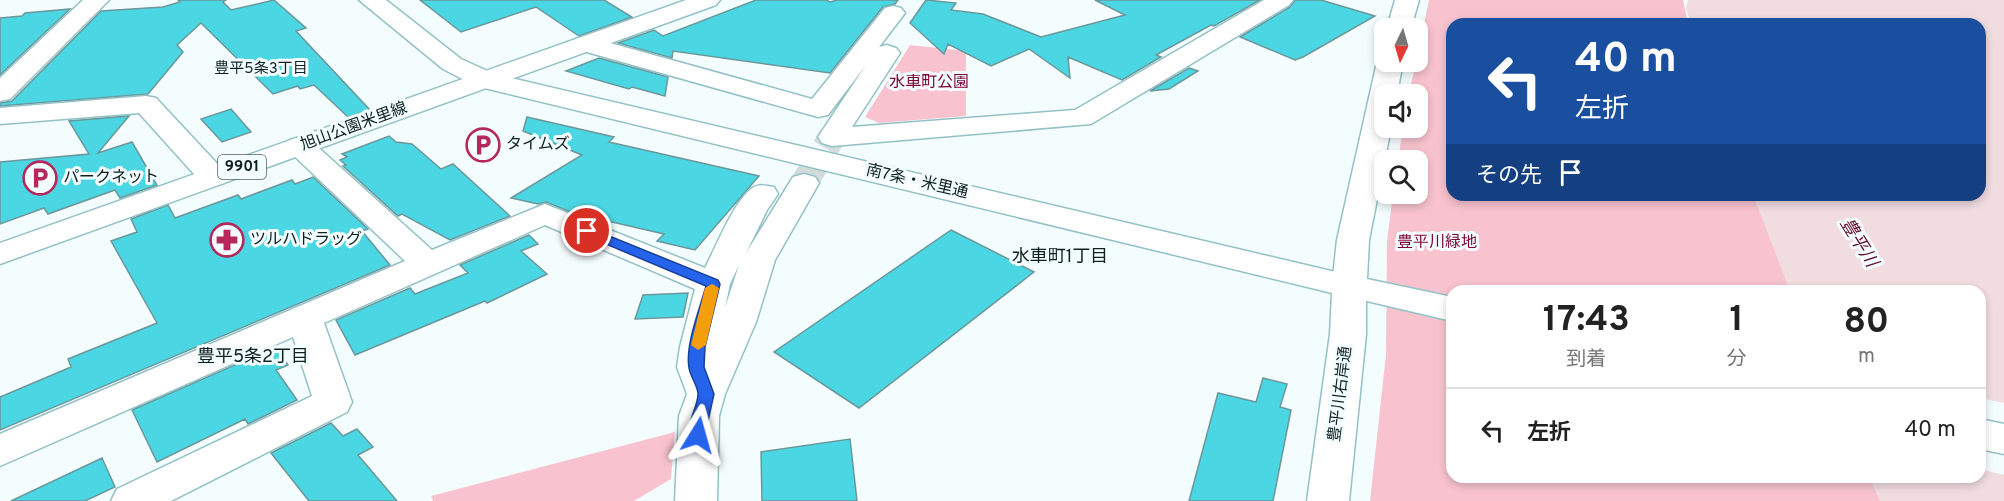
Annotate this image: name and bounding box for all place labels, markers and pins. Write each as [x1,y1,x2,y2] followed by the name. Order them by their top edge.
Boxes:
[465,127,501,163] parking icon: タイムズ
[506,135,570,155] place label: タイムズ
[22,160,58,196] parking icon: パークネット
[63,168,159,188] place label: パークネット
[561,205,612,256] pin
[209,222,245,258] pharmacy icon: ツルハドラッグ
[250,230,362,250] place label: ツルハドラッグ

